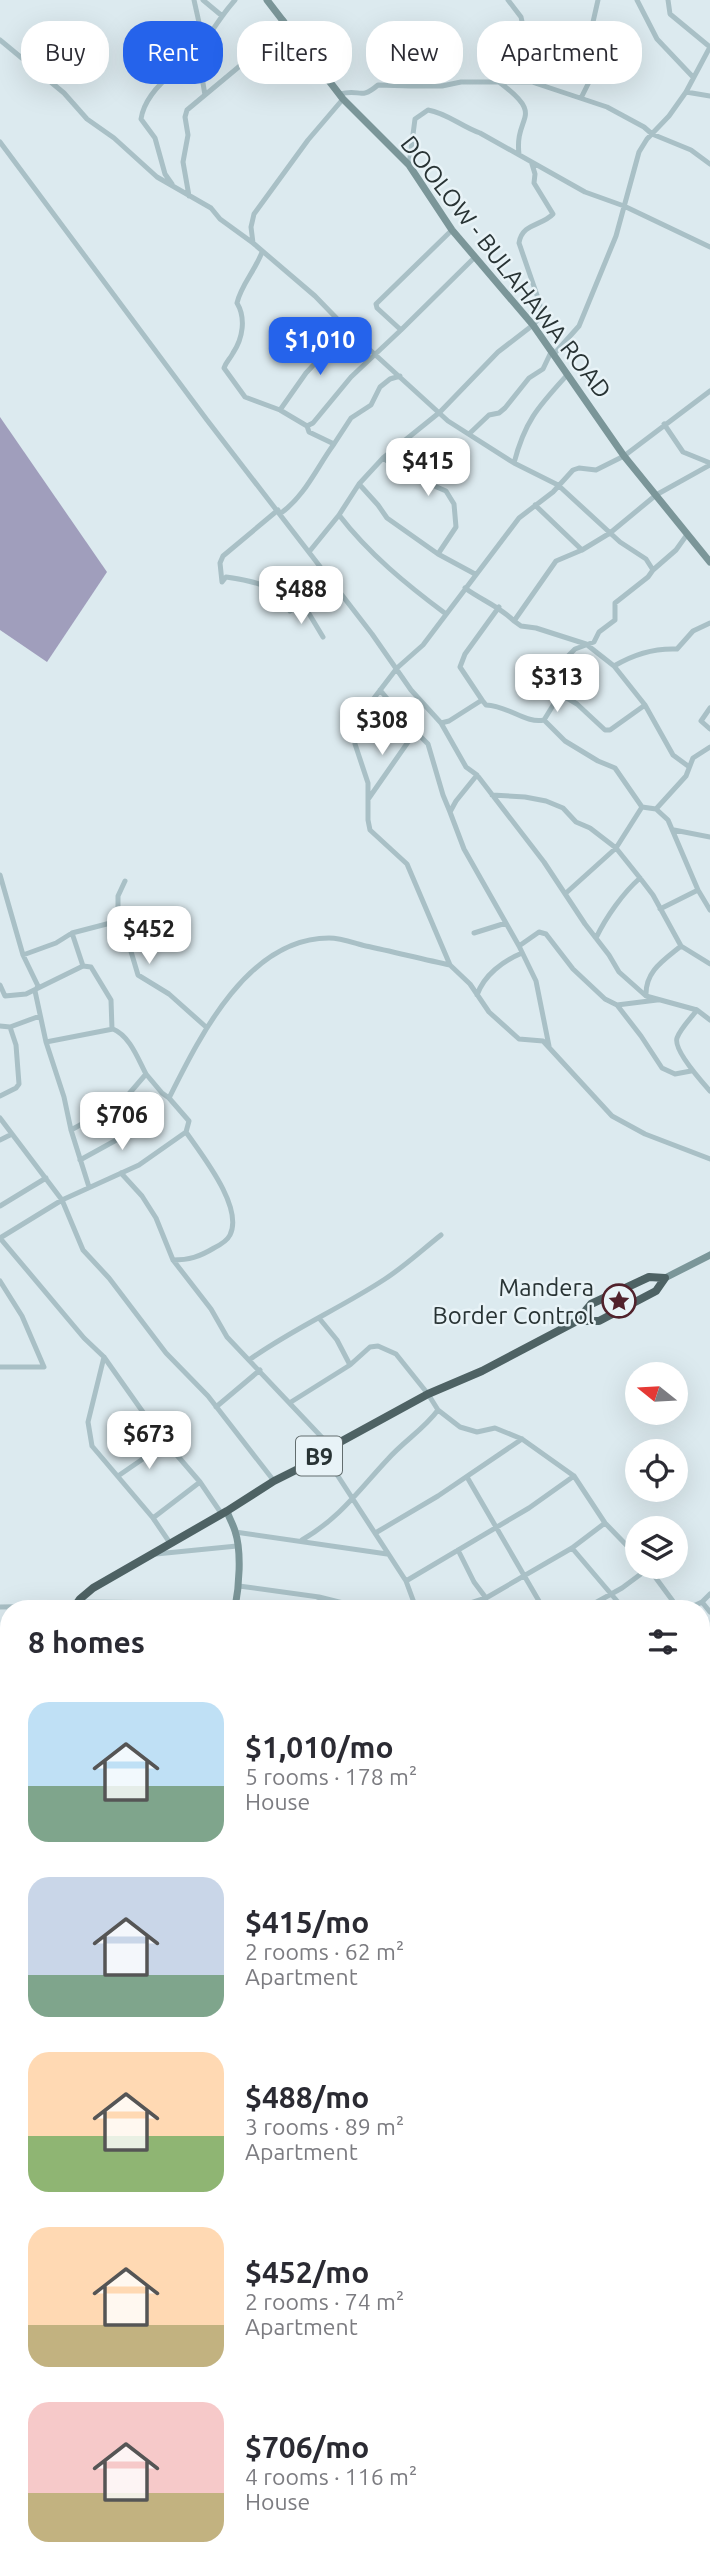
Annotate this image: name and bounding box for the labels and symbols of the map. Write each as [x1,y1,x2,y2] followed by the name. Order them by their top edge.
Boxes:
[395,130,617,404] street label: DOOLOW - BULAHAWA ROAD
[263,318,377,377] pin: $1,010
[387,438,469,498] pin: $415
[260,566,342,626] pin: $488
[516,654,598,714] pin: $313
[341,698,423,757] pin: $308
[108,906,190,966] pin: $452
[81,1092,163,1152] pin: $706
[433,1274,594,1329] place label: Mandera Border Control
[600,1282,638,1320] place icon: Mandera Border Control
[625,1362,688,1424] north arrow
[108,1412,190,1471] pin: $673
[296,1436,342,1476] road number: B9

